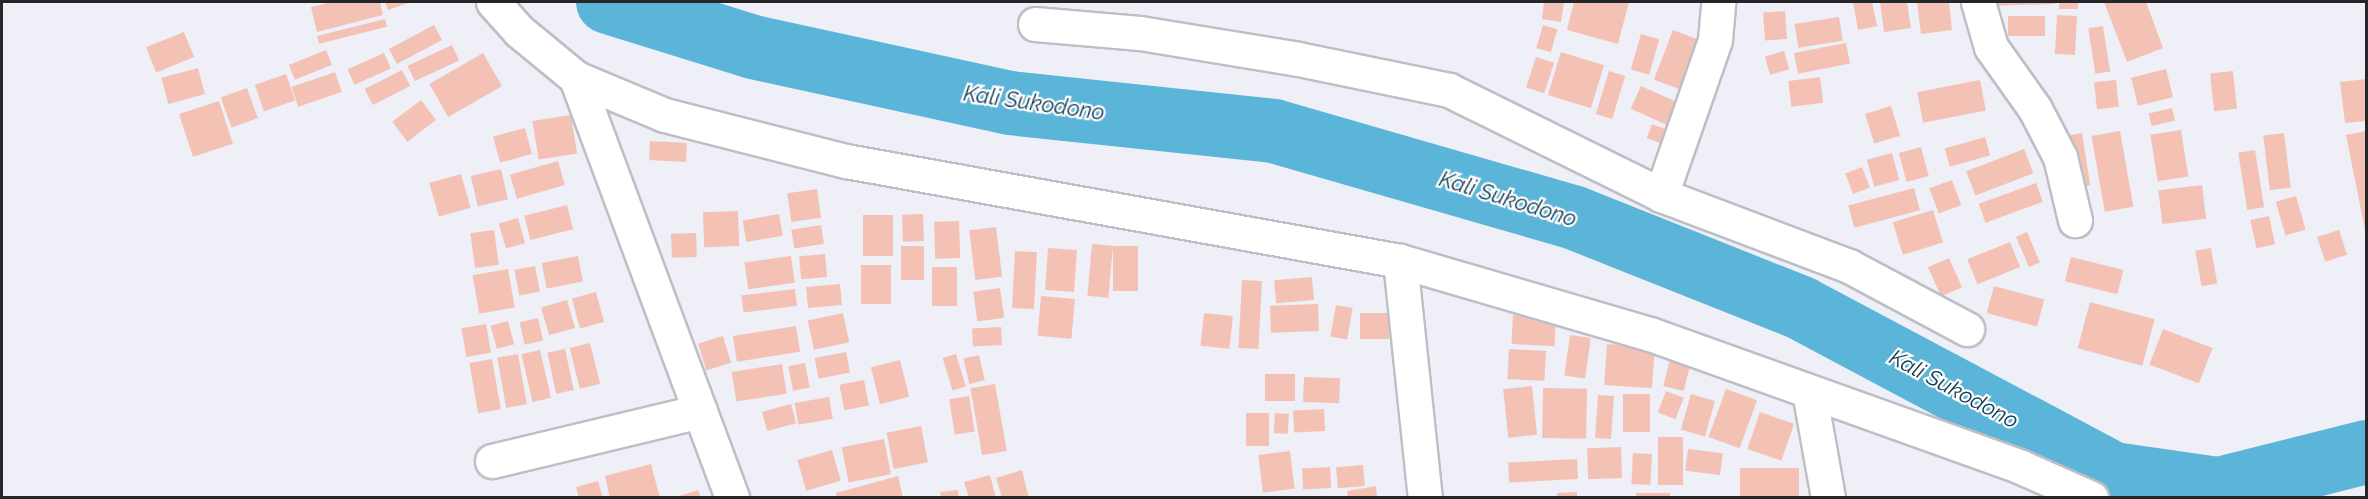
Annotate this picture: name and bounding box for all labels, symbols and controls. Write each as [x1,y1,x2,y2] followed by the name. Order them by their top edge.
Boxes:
[962,80,1106,126] water label: Kali Sukodono
[1436,166,1580,232] water label: Kali Sukodono
[1885,344,2023,434] water label: Kali Sukodono

